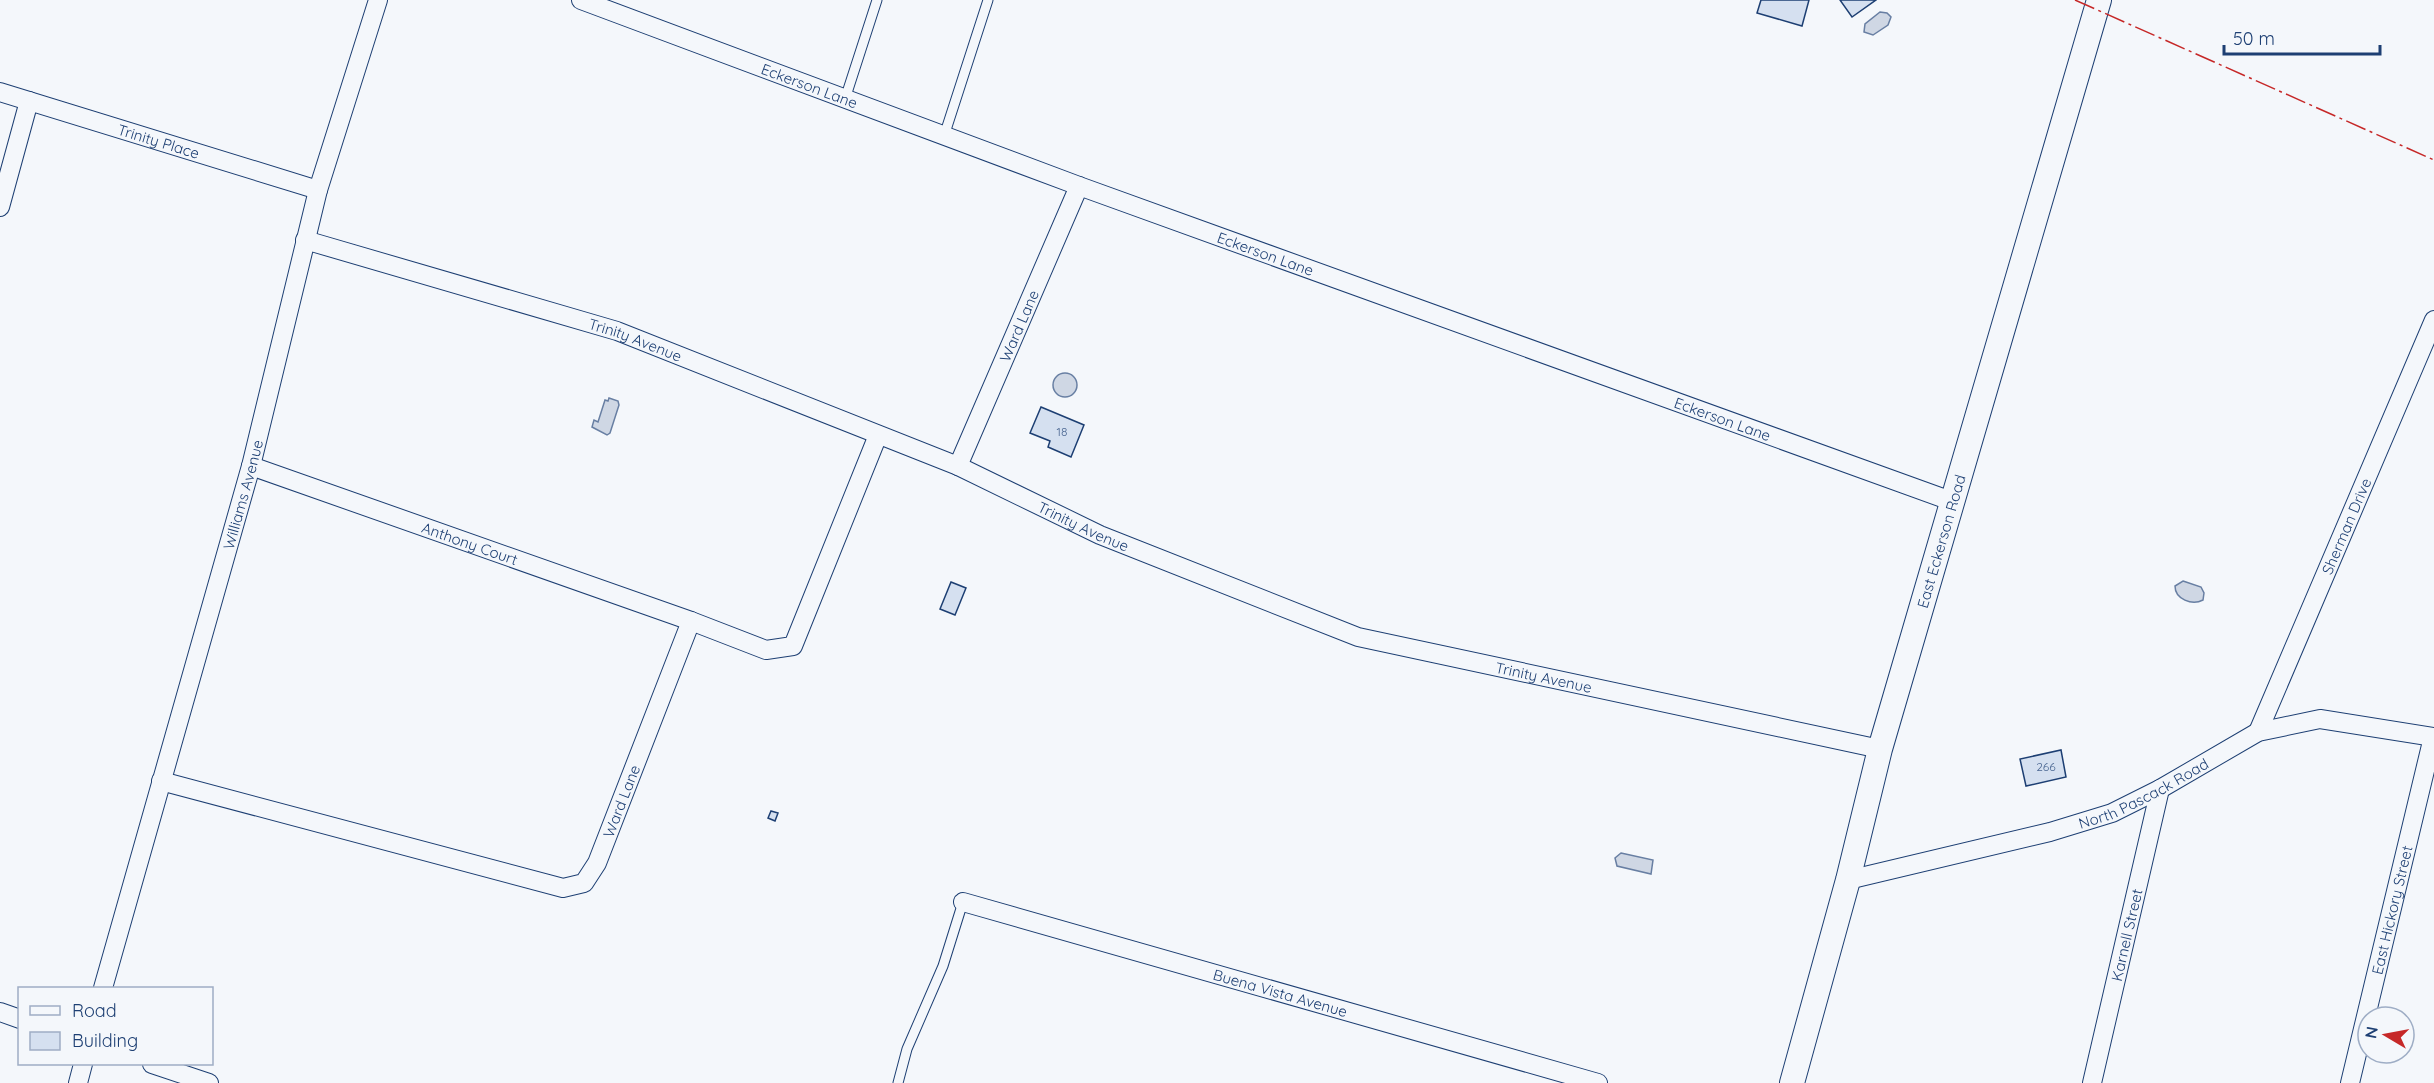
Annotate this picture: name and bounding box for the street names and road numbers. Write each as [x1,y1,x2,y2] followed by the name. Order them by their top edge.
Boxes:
[759,59,860,112] street label: Eckerson Lane
[115,119,202,162] street label: Trinity Place
[1215,227,1316,280] street label: Eckerson Lane
[995,287,1043,364] street label: Ward Lane
[586,314,685,365] street label: Trinity Avenue
[1672,392,1774,445] street label: Eckerson Lane
[218,438,267,551] street label: Williams Avenue
[1912,472,1969,610] street label: East Eckerson Road
[2317,475,2375,577] street label: Sherman Drive
[1035,497,1132,555] street label: Trinity Avenue
[419,517,520,569] street label: Anthony Court
[1494,657,1594,696] street label: Trinity Avenue
[2076,754,2212,832] street label: North Pascack Road
[598,762,644,840] street label: Ward Lane
[2367,844,2416,976] street label: East Hickory Street
[2106,887,2146,983] street label: Karnell Street
[1211,964,1350,1021] street label: Buena Vista Avenue

